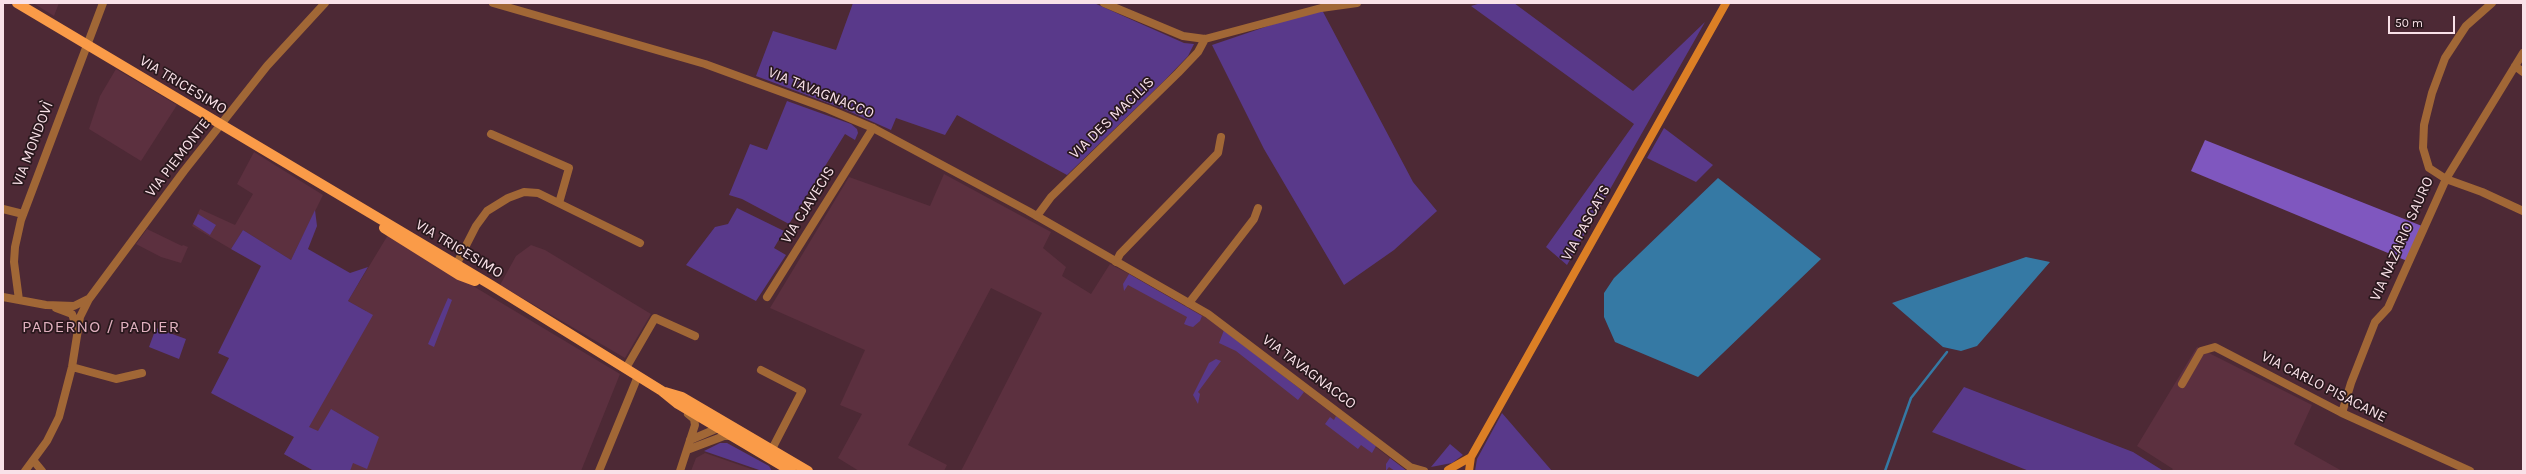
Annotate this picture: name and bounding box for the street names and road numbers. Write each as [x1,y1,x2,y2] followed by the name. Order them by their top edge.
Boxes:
[136,52,230,118] street label: VIA TRICESIMO
[765,63,877,123] street label: VIA TAVAGNACCO
[1066,73,1158,163] street label: VIA DES MACILIS
[9,99,57,189] street label: VIA MONDOVÌ
[142,115,214,201] street label: VIA PIEMONTE
[777,163,839,247] street label: VIA CJAVECIS
[2366,174,2438,304] street label: VIA NAZARIO SAURO
[1558,182,1614,264] street label: VIA PASCATS
[412,216,506,282] street label: VIA TRICESIMO
[1258,331,1360,413] street label: VIA TAVAGNACCO
[2258,347,2390,427] street label: VIA CARLO PISACANE

